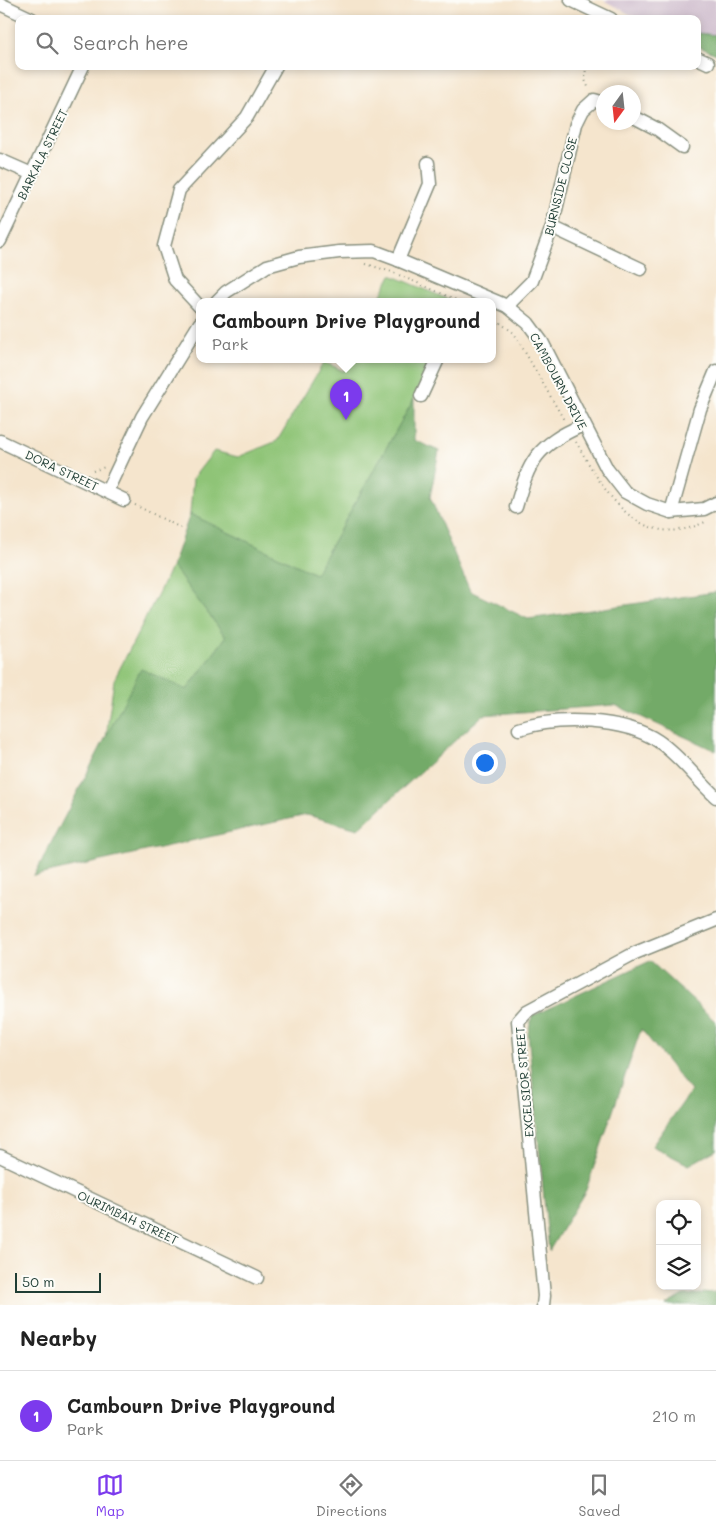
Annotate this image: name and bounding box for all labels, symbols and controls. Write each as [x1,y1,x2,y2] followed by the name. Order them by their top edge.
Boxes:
[15,15,701,70] search box
[33,29,61,57] icon: search
[73,30,189,55] text: Search here
[596,85,641,130] north arrow
[13,106,71,202] street label: BARKALA STREET
[540,135,580,237] street label: BURNSIDE CLOSE
[196,298,496,363] popup
[212,308,480,333] text: Cambourn Drive Playground
[527,330,591,432] street label: CAMBOURN DRIVE
[212,333,248,354] text: Park
[330,379,362,420] pin: 1
[23,446,102,494] street label: DORA STREET
[472,750,498,776] your location
[511,1026,537,1138] street label: EXCELSIOR STREET
[75,1187,181,1248] street label: OURIMBAH STREET
[656,1200,701,1290] map controls
[656,1200,701,1245] button: locate
[656,1245,701,1290] button: layers
[15,1270,101,1293] scale bar
[22,1272,54,1291] text: 50 m
[20,1324,97,1351] text: Nearby
[67,1393,335,1418] text: Cambourn Drive Playground
[32,1405,40,1426] text: 1
[652,1405,696,1426] text: 210 m
[67,1418,103,1439] text: Park
[96,1471,124,1520] tab: Map
[316,1471,387,1520] tab: Directions
[579,1471,620,1520] tab: Saved

